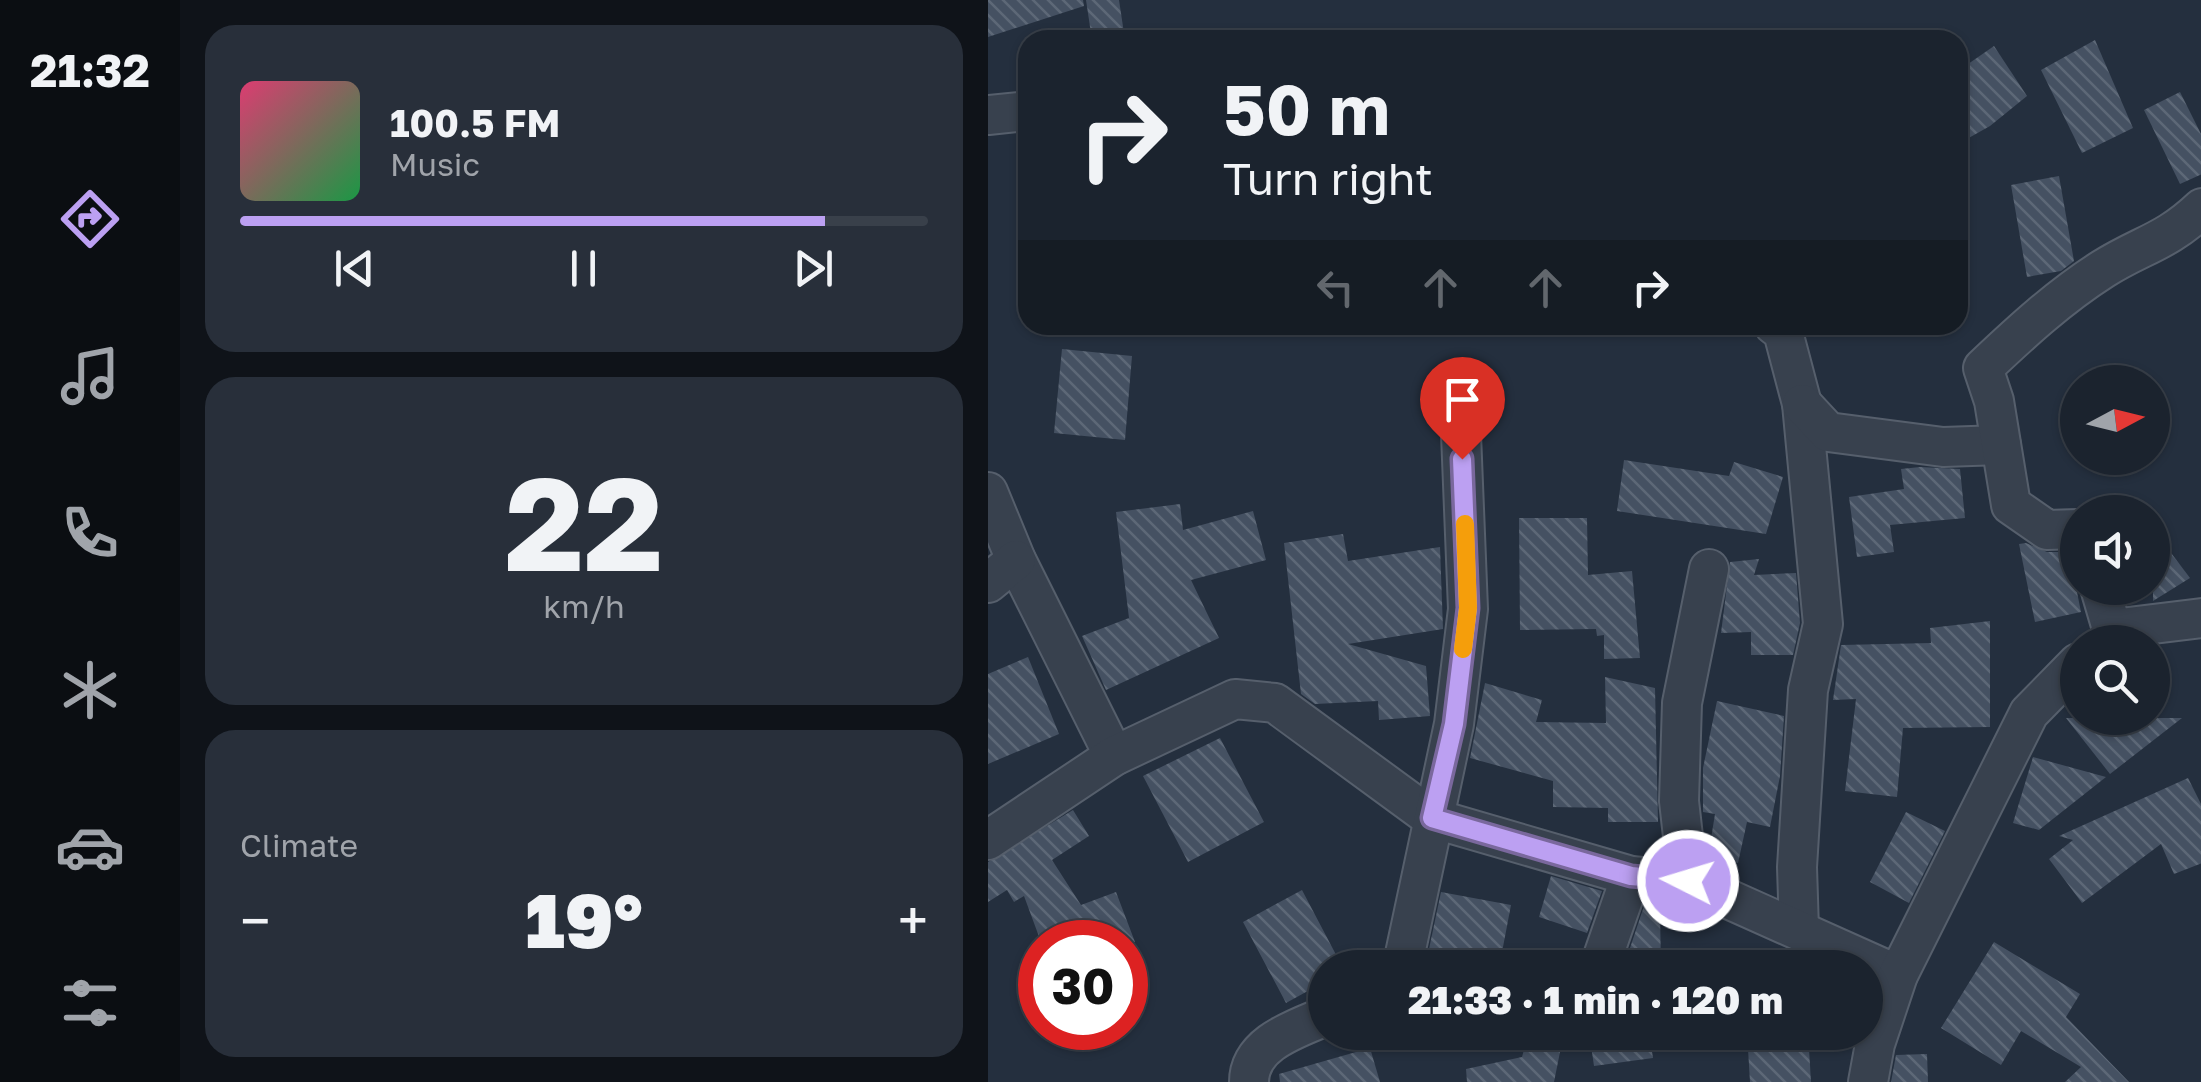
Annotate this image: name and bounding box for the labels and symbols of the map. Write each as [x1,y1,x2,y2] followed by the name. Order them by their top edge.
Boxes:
[1420,357,1505,460] pin
[2060,365,2170,475] north arrow
[1636,829,1740,933] position arrow
[1018,920,1148,1050] speed limit sign: 30

